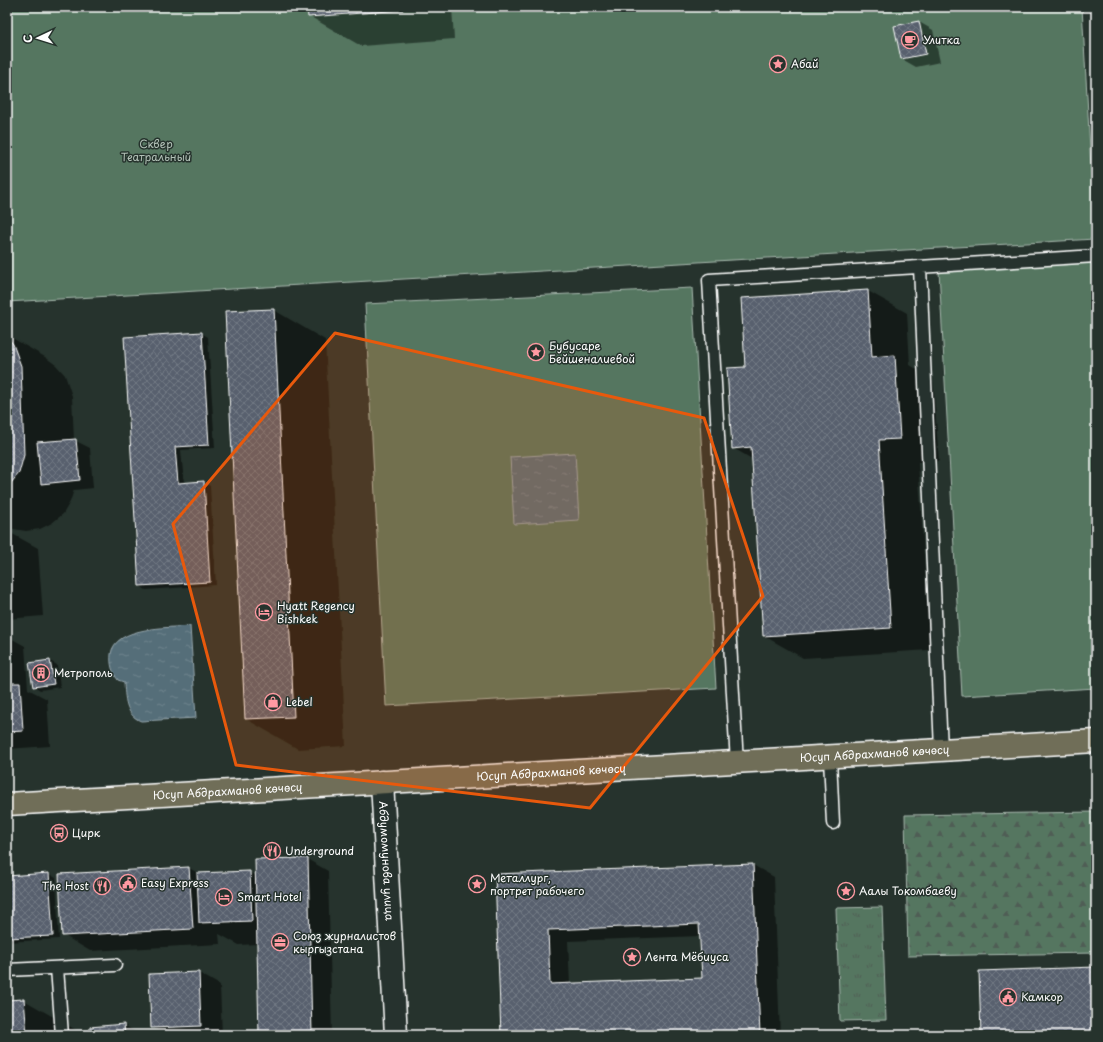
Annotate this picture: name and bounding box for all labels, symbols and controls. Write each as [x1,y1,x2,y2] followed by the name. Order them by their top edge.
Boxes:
[18,18,58,58] north arrow
[900,30,920,50] cafe icon: Улитка
[923,31,960,48] place label: Улитка
[19,34,36,43] text: С
[768,54,788,74] place icon: Абай
[791,55,819,72] place label: Абай
[121,135,191,165] park label: Сквер Театральный
[549,337,635,367] place label: Бубусаре Бейшеналиевой
[526,342,546,362] place icon: Бубусаре Бейшеналиевой
[277,597,355,627] place label: Hyatt Regency Bishkek
[254,602,274,622] hotel icon: Hyatt Regency Bishkek
[31,663,51,683] building icon: Метрополь
[54,664,113,681] place label: Метрополь
[263,692,283,712] shop icon: Lebel
[286,693,313,710] place label: Lebel
[799,740,950,766] street label: Юсуп Абдрахманов көчөсү
[476,759,627,785] street label: Юсуп Абдрахманов көчөсү
[153,778,303,804] street label: Юсуп Абдрахманов көчөсү
[375,801,399,921] street label: Абдумомунова улица
[49,823,69,843] bus stop icon: Цирк
[72,824,101,841] place label: Цирк
[262,841,282,861] restaurant icon: Underground
[285,842,354,859] place label: Underground
[490,869,584,899] place label: Металлург, портрет рабочего
[118,873,138,893] public building icon: Easy Express
[141,874,209,891] place label: Easy Express
[467,874,487,894] place icon: Металлург, портрет рабочего
[92,876,112,896] restaurant icon: The Host
[42,877,90,894] place label: The Host
[836,881,856,901] place icon: Аалы Токомбаеву
[859,882,957,899] place label: Аалы Токомбаеву
[214,887,234,907] hotel icon: Smart Hotel
[237,888,302,905] place label: Smart Hotel
[293,927,396,957] place label: Союз журналистов кыргызстана
[270,932,290,952] office icon: Союз журналистов кыргызстана
[622,947,642,967] place icon: Лента Мёбиуса
[645,948,729,965] place label: Лента Мёбиуса
[998,987,1018,1007] public building icon: Камкор
[1021,988,1063,1005] place label: Камкор

